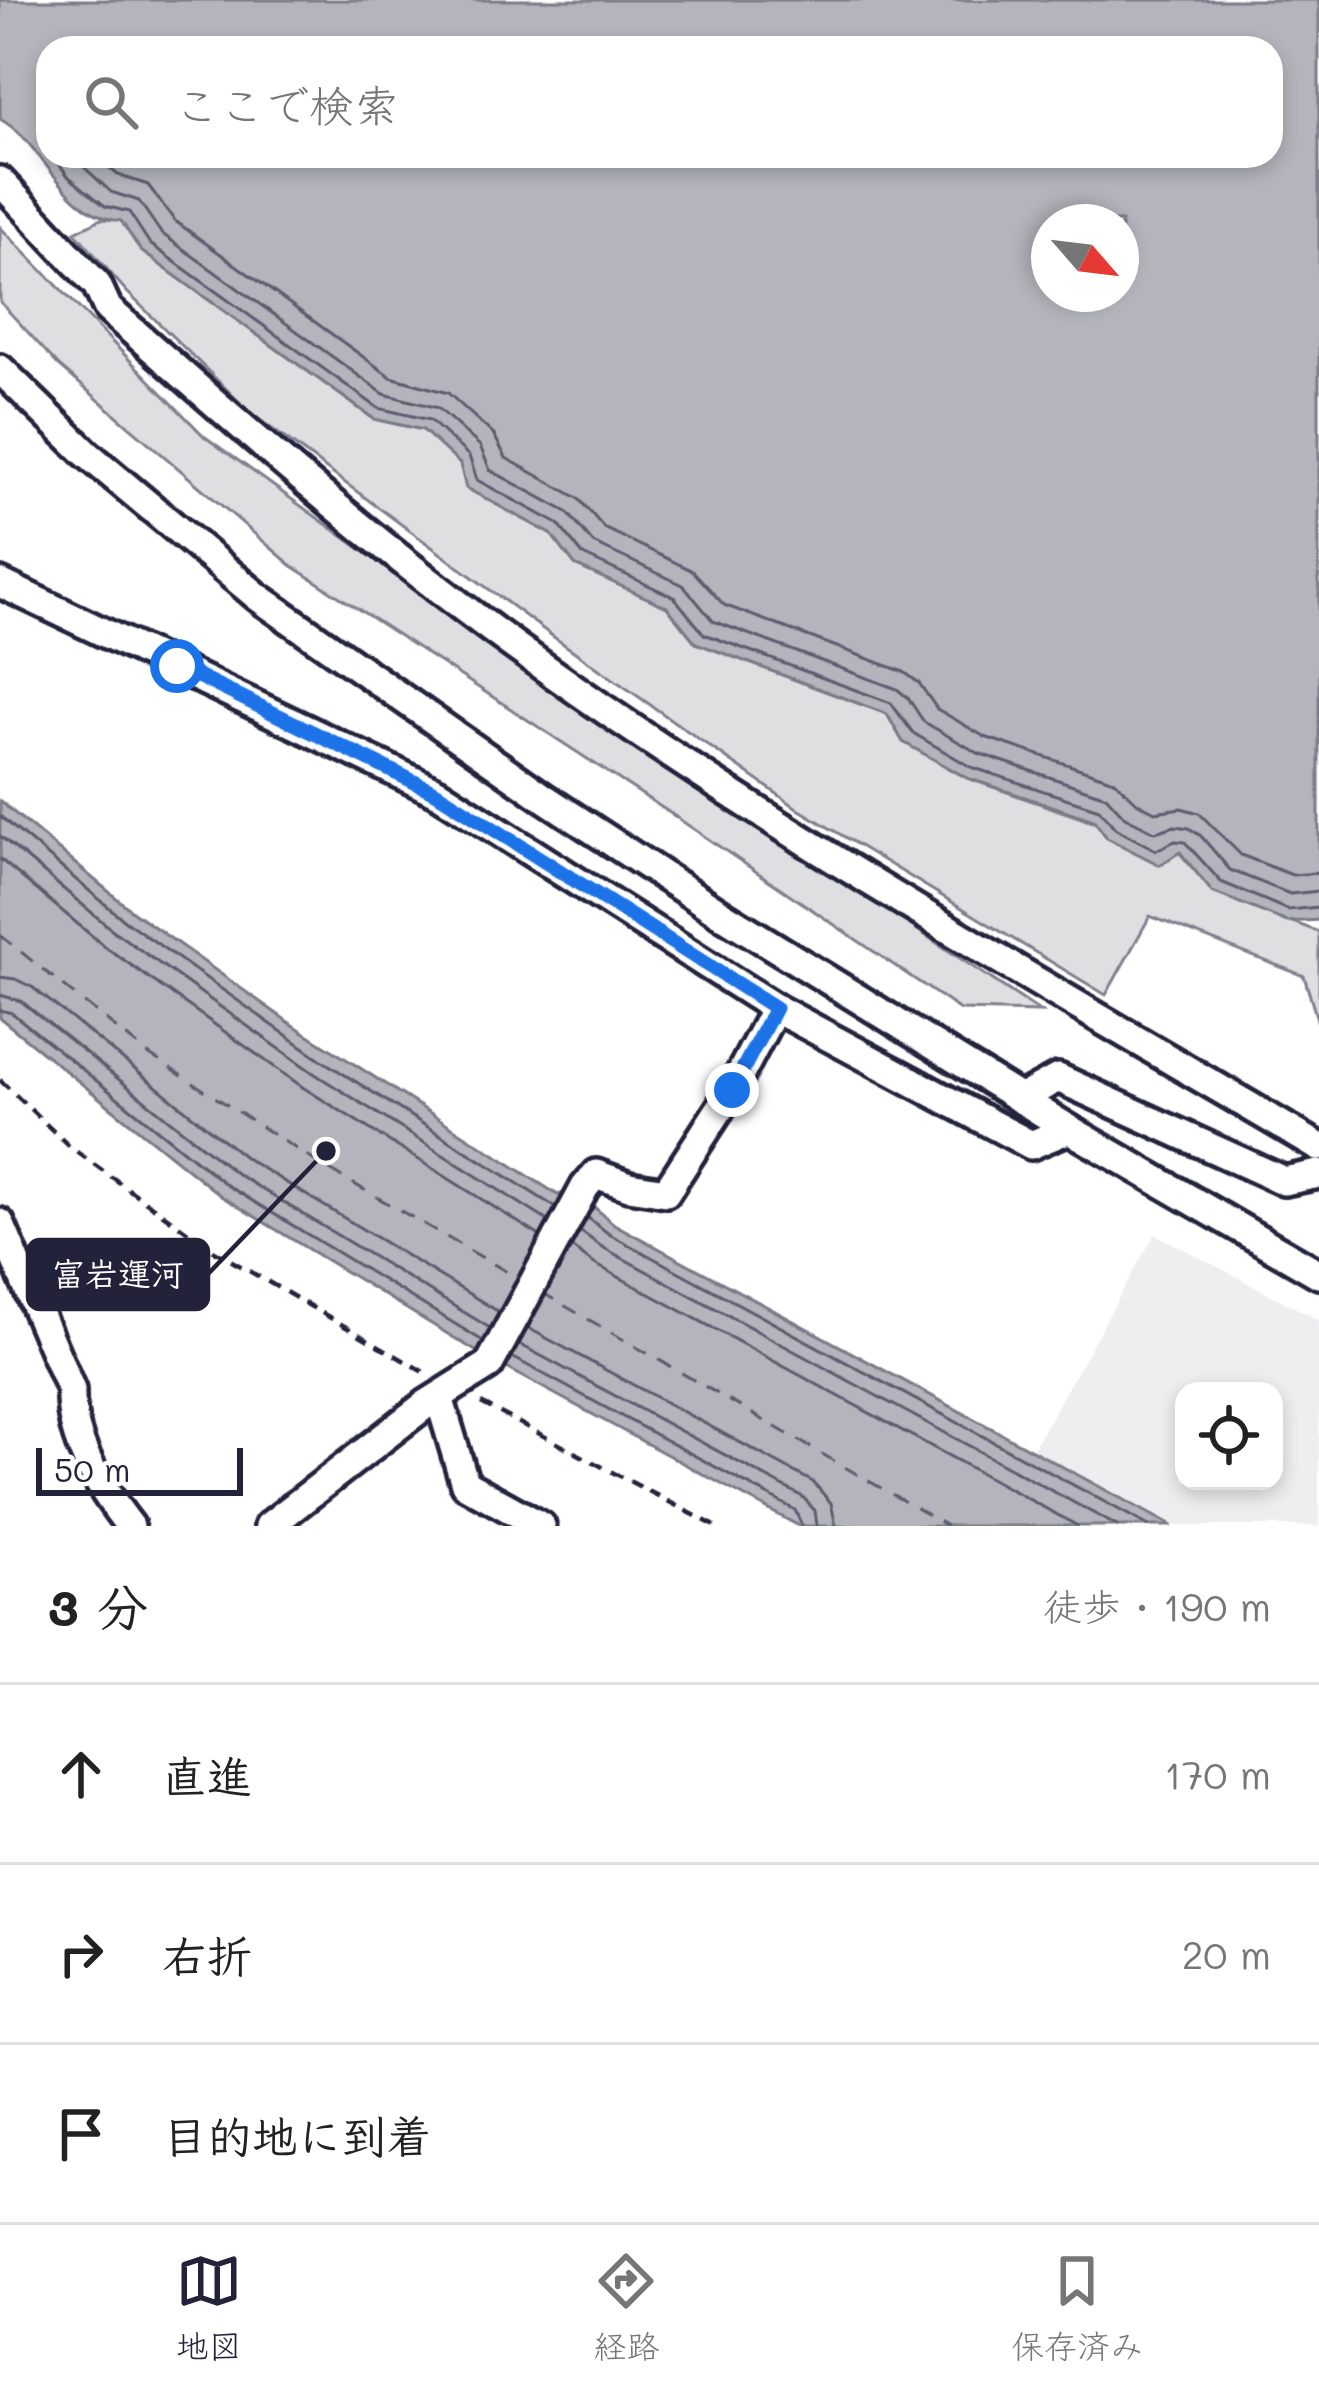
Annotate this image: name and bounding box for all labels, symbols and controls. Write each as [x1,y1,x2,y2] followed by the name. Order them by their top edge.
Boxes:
[36,36,1283,168] search box
[78,69,144,135] icon: search
[174,75,399,133] text: ここで検索
[1031,204,1139,312] north arrow
[150,639,204,693] route start
[705,1063,759,1117] route end
[28,1240,208,1309] callout: 富岩運河
[52,1251,184,1294] text: 富岩運河
[1175,1382,1283,1490] map controls
[1175,1382,1283,1490] button: locate
[36,1442,243,1495] scale bar
[54,1447,130,1490] text: 50 m
[48,1572,148,1639] text: 3 分
[1043,1580,1271,1631] text: 徒歩 · 190 m
[48,1741,114,1807] icon: ahead
[162,1746,252,1804] text: 直進
[1164,1748,1271,1799] text: 170 m
[48,1921,114,1987] icon: right
[162,1926,252,1984] text: 右折
[1182,1928,1271,1979] text: 20 m
[48,2101,114,2167] icon: arrive
[162,2106,432,2164] text: 目的地に到着
[176,2248,242,2368] tab: 地図
[593,2248,659,2368] tab: 経路
[1011,2248,1143,2368] tab: 保存済み

